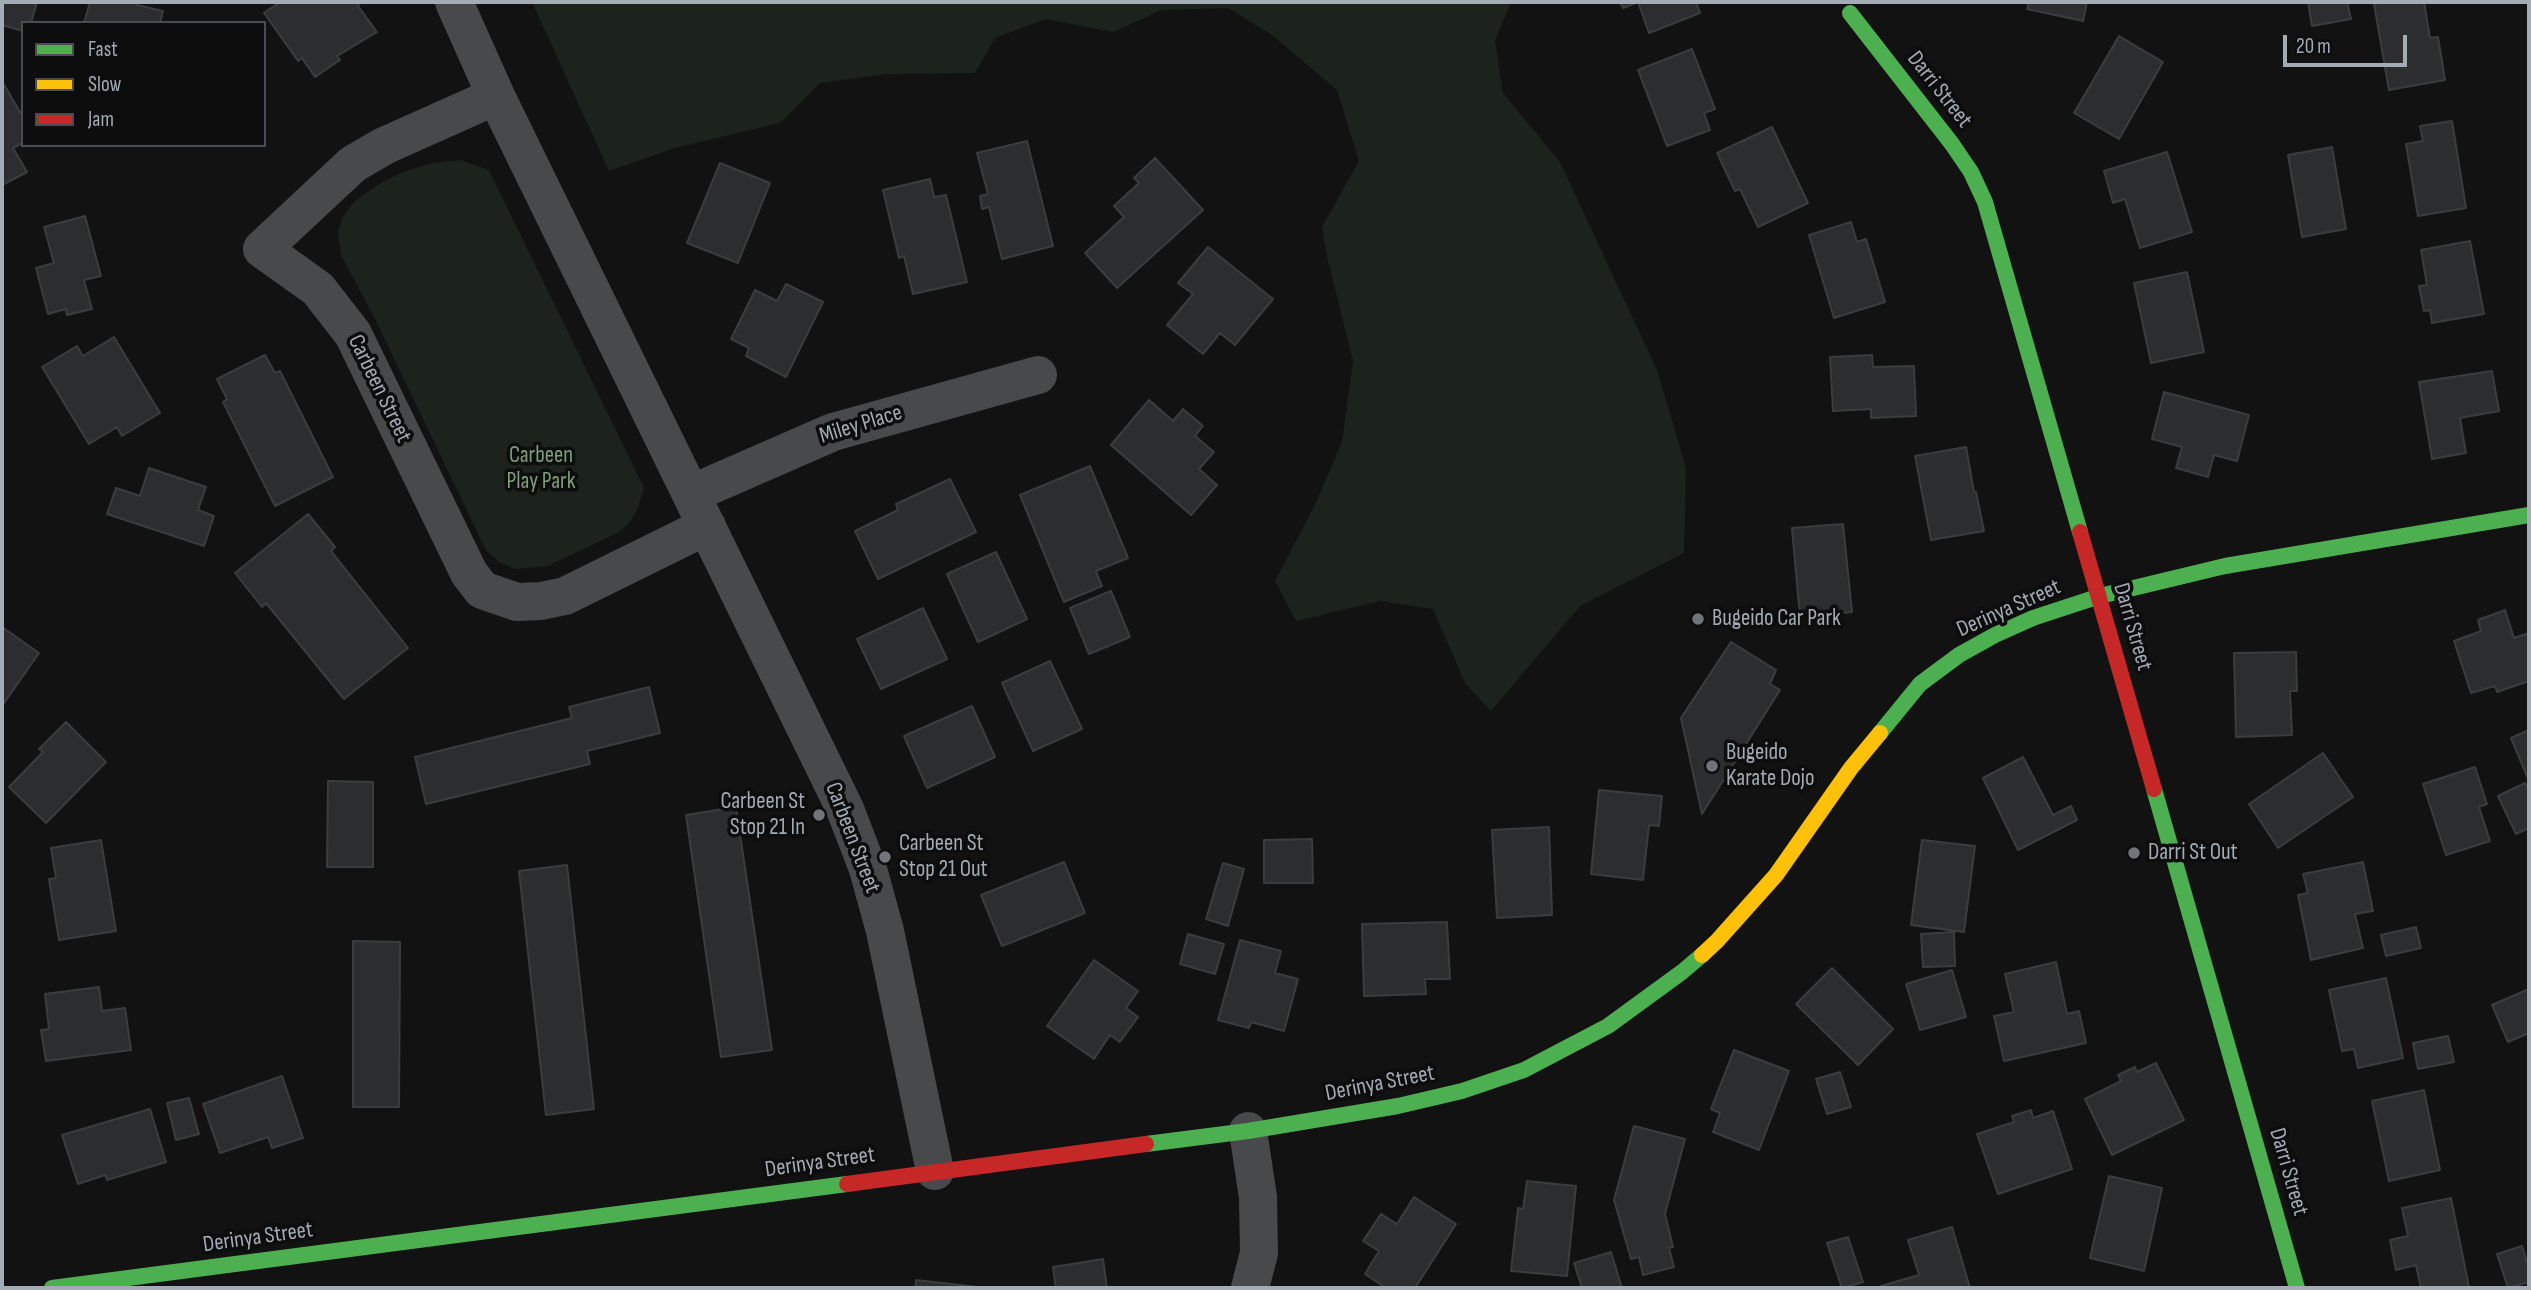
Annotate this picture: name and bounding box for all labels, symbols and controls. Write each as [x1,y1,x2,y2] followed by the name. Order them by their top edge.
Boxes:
[21,21,266,147] legend
[2286,21,2410,65] scale bar
[2296,34,2331,59] text: 20 m
[88,37,118,62] text: Fast
[1901,46,1977,134] street label: Darri Street
[88,72,121,97] text: Slow
[88,107,114,132] text: Jam
[341,331,417,447] street label: Carbeen Street
[816,399,906,451] street label: Miley Place
[507,442,575,496] park label: Carbeen Play Park
[1953,574,2065,644] street label: Derinya Street
[2106,580,2158,674] street label: Darri Street
[1712,605,1841,633] place label: Bugeido Car Park
[1690,611,1706,627] marker: Bugeido Car Park
[1726,739,1814,793] place label: Bugeido Karate Dojo
[1704,758,1720,774] marker: Bugeido Karate Dojo
[818,779,886,897] street label: Carbeen Street
[720,788,805,842] place label: Carbeen St Stop 21 In
[811,807,827,823] marker: Carbeen St Stop 21 In
[899,830,988,884] place label: Carbeen St Stop 21 Out
[2148,839,2238,867] place label: Darri St Out
[2126,845,2142,861] marker: Darri St Out
[877,849,893,865] marker: Carbeen St Stop 21 Out
[1323,1060,1437,1108] street label: Derinya Street
[2262,1125,2314,1219] street label: Darri Street
[763,1142,877,1184] street label: Derinya Street
[201,1217,315,1259] street label: Derinya Street

